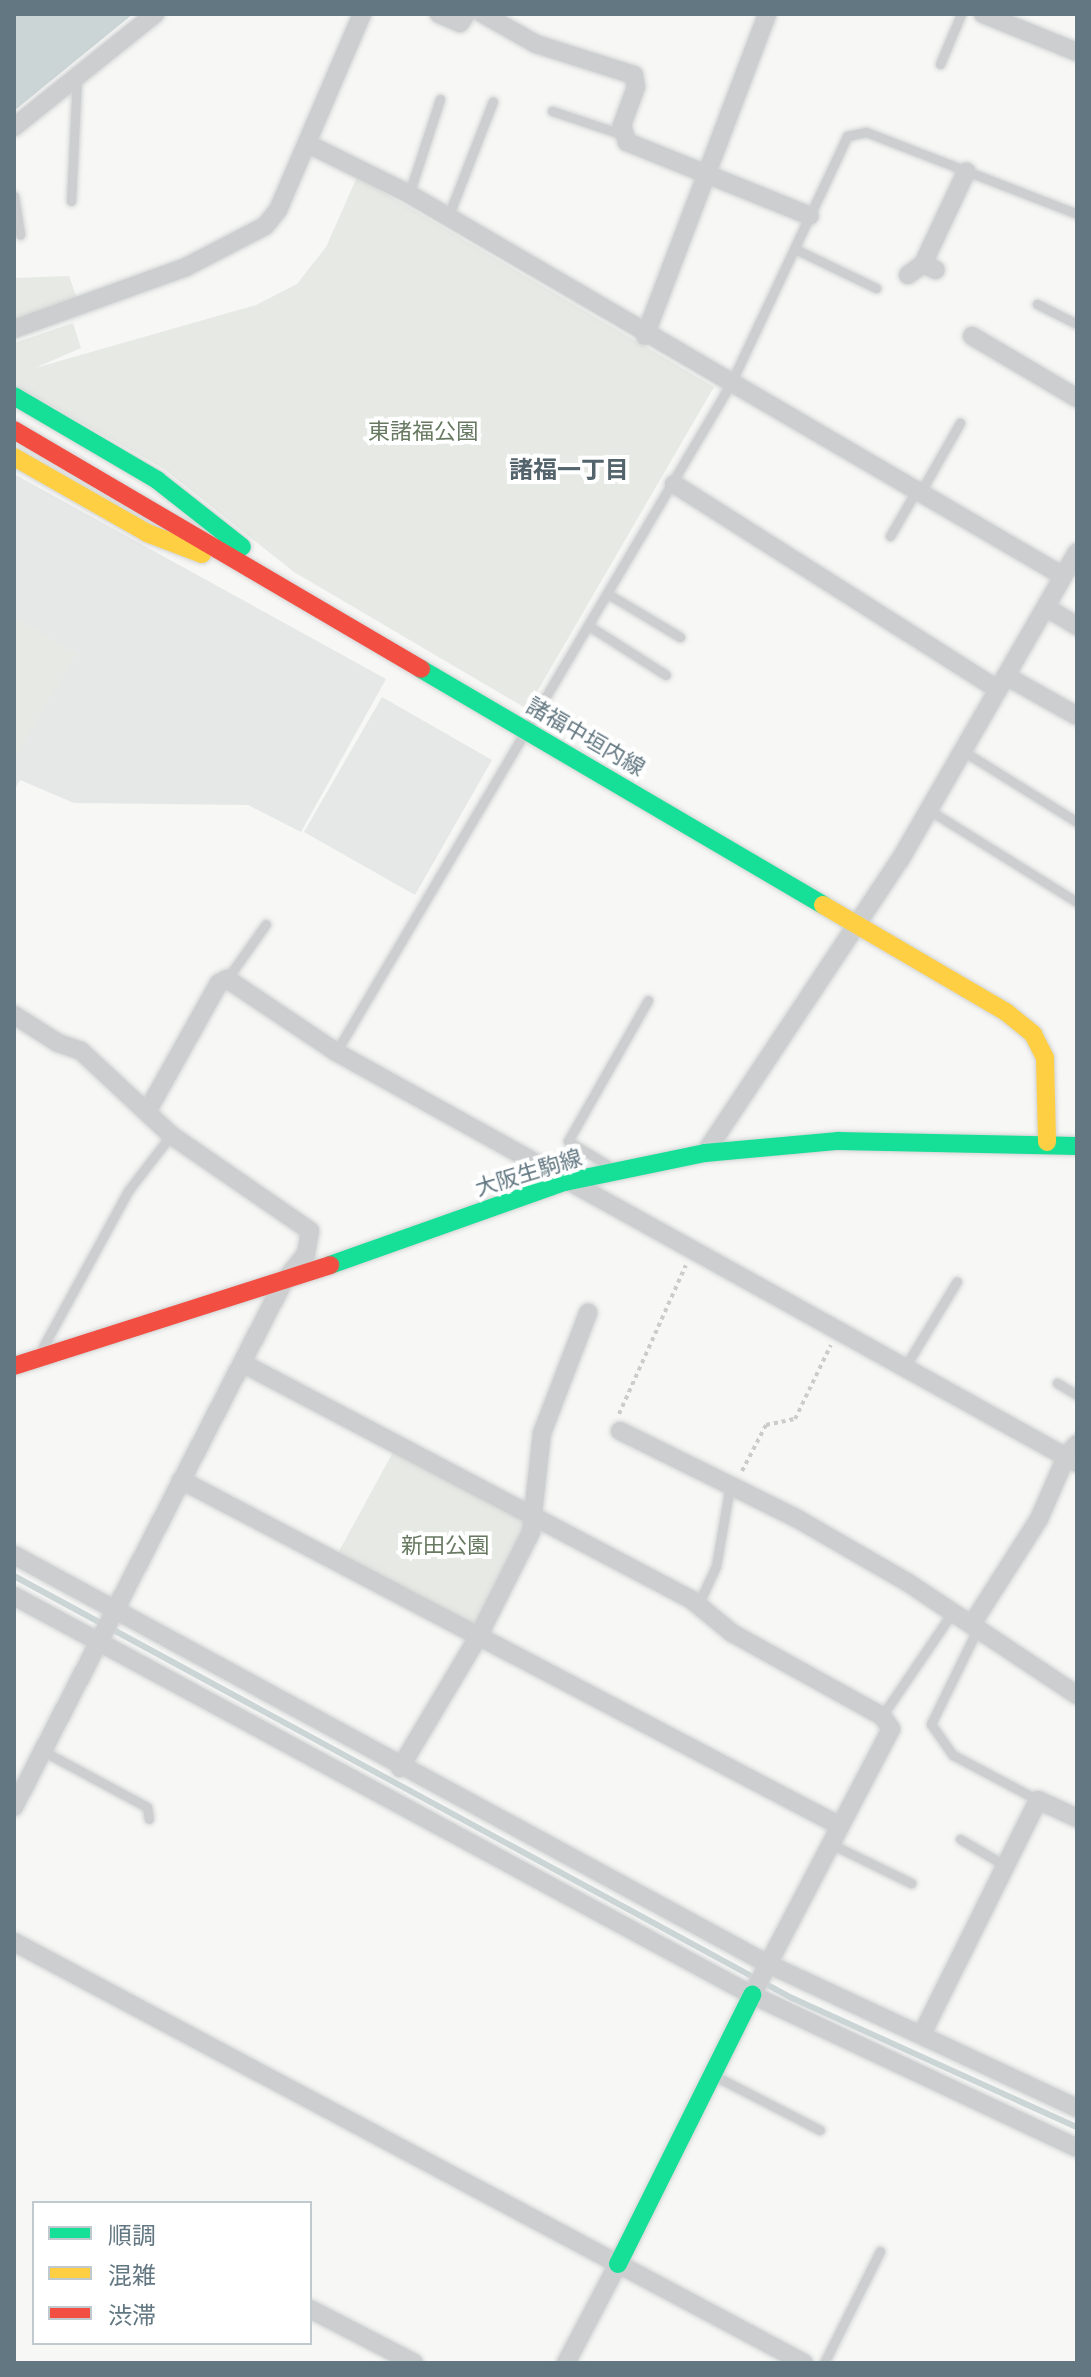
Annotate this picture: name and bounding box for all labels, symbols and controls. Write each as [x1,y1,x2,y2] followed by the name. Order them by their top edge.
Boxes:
[368,418,478,444] park label: 東諸福公園
[509,456,629,484] district label: 諸福一丁目
[522,692,650,780] street label: 諸福中垣内線
[472,1143,584,1201] street label: 大阪生駒線
[401,1532,489,1558] park label: 新田公園
[32,2201,312,2345] legend
[108,2222,156,2249] text: 順調
[108,2262,156,2289] text: 混雑
[108,2302,156,2329] text: 渋滞

